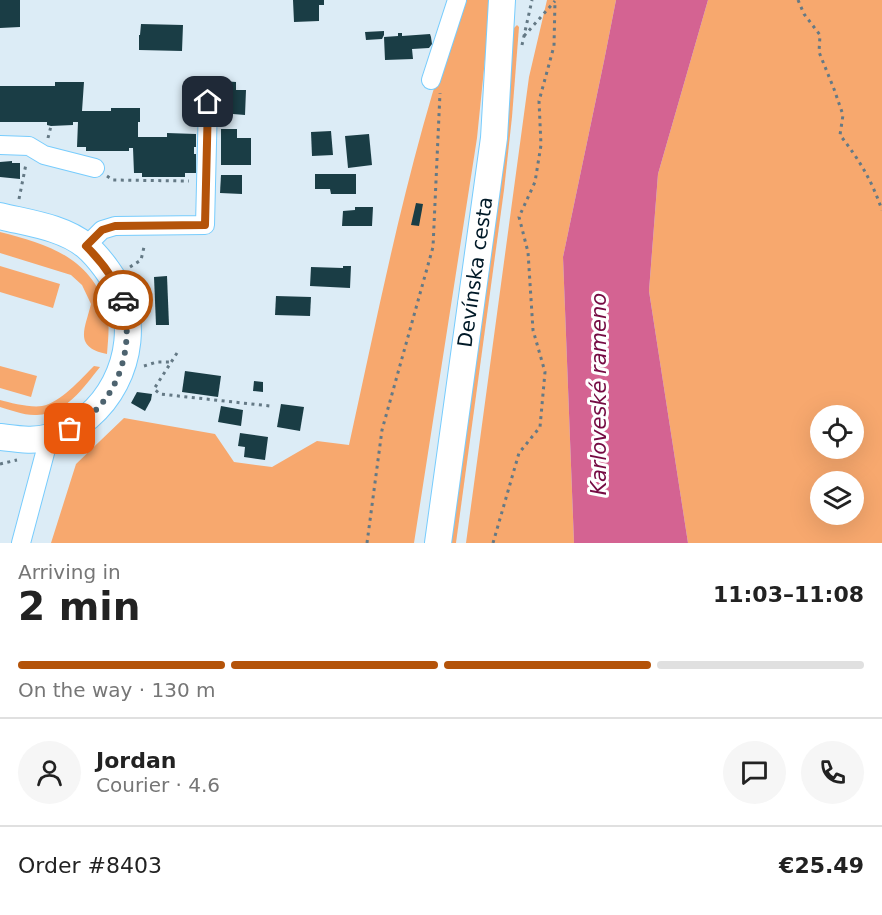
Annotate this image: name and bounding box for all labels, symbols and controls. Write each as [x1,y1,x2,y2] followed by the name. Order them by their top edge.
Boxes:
[182,76,233,127] pin
[191,85,224,118] icon: home
[453,195,497,349] street label: Devínska cesta
[93,270,153,330] courier
[107,284,140,317] icon: car
[587,293,611,495] water label: Karloveské rameno
[44,403,95,454] pin
[810,405,864,525] map controls
[810,405,864,459] button: locate
[53,412,86,445] icon: bag
[810,471,864,525] button: layers
[18,560,121,584] text: Arriving in
[713,582,864,607] text: 11:03–11:08
[18,584,140,629] text: 2 min
[18,678,216,702] text: On the way · 130 m
[18,741,81,804] button: person
[723,741,786,804] button: chat
[801,741,864,804] button: phone
[96,748,176,773] text: Jordan
[96,773,220,797] text: Courier · 4.6
[18,853,162,878] text: Order #8403
[779,853,864,878] text: €25.49

